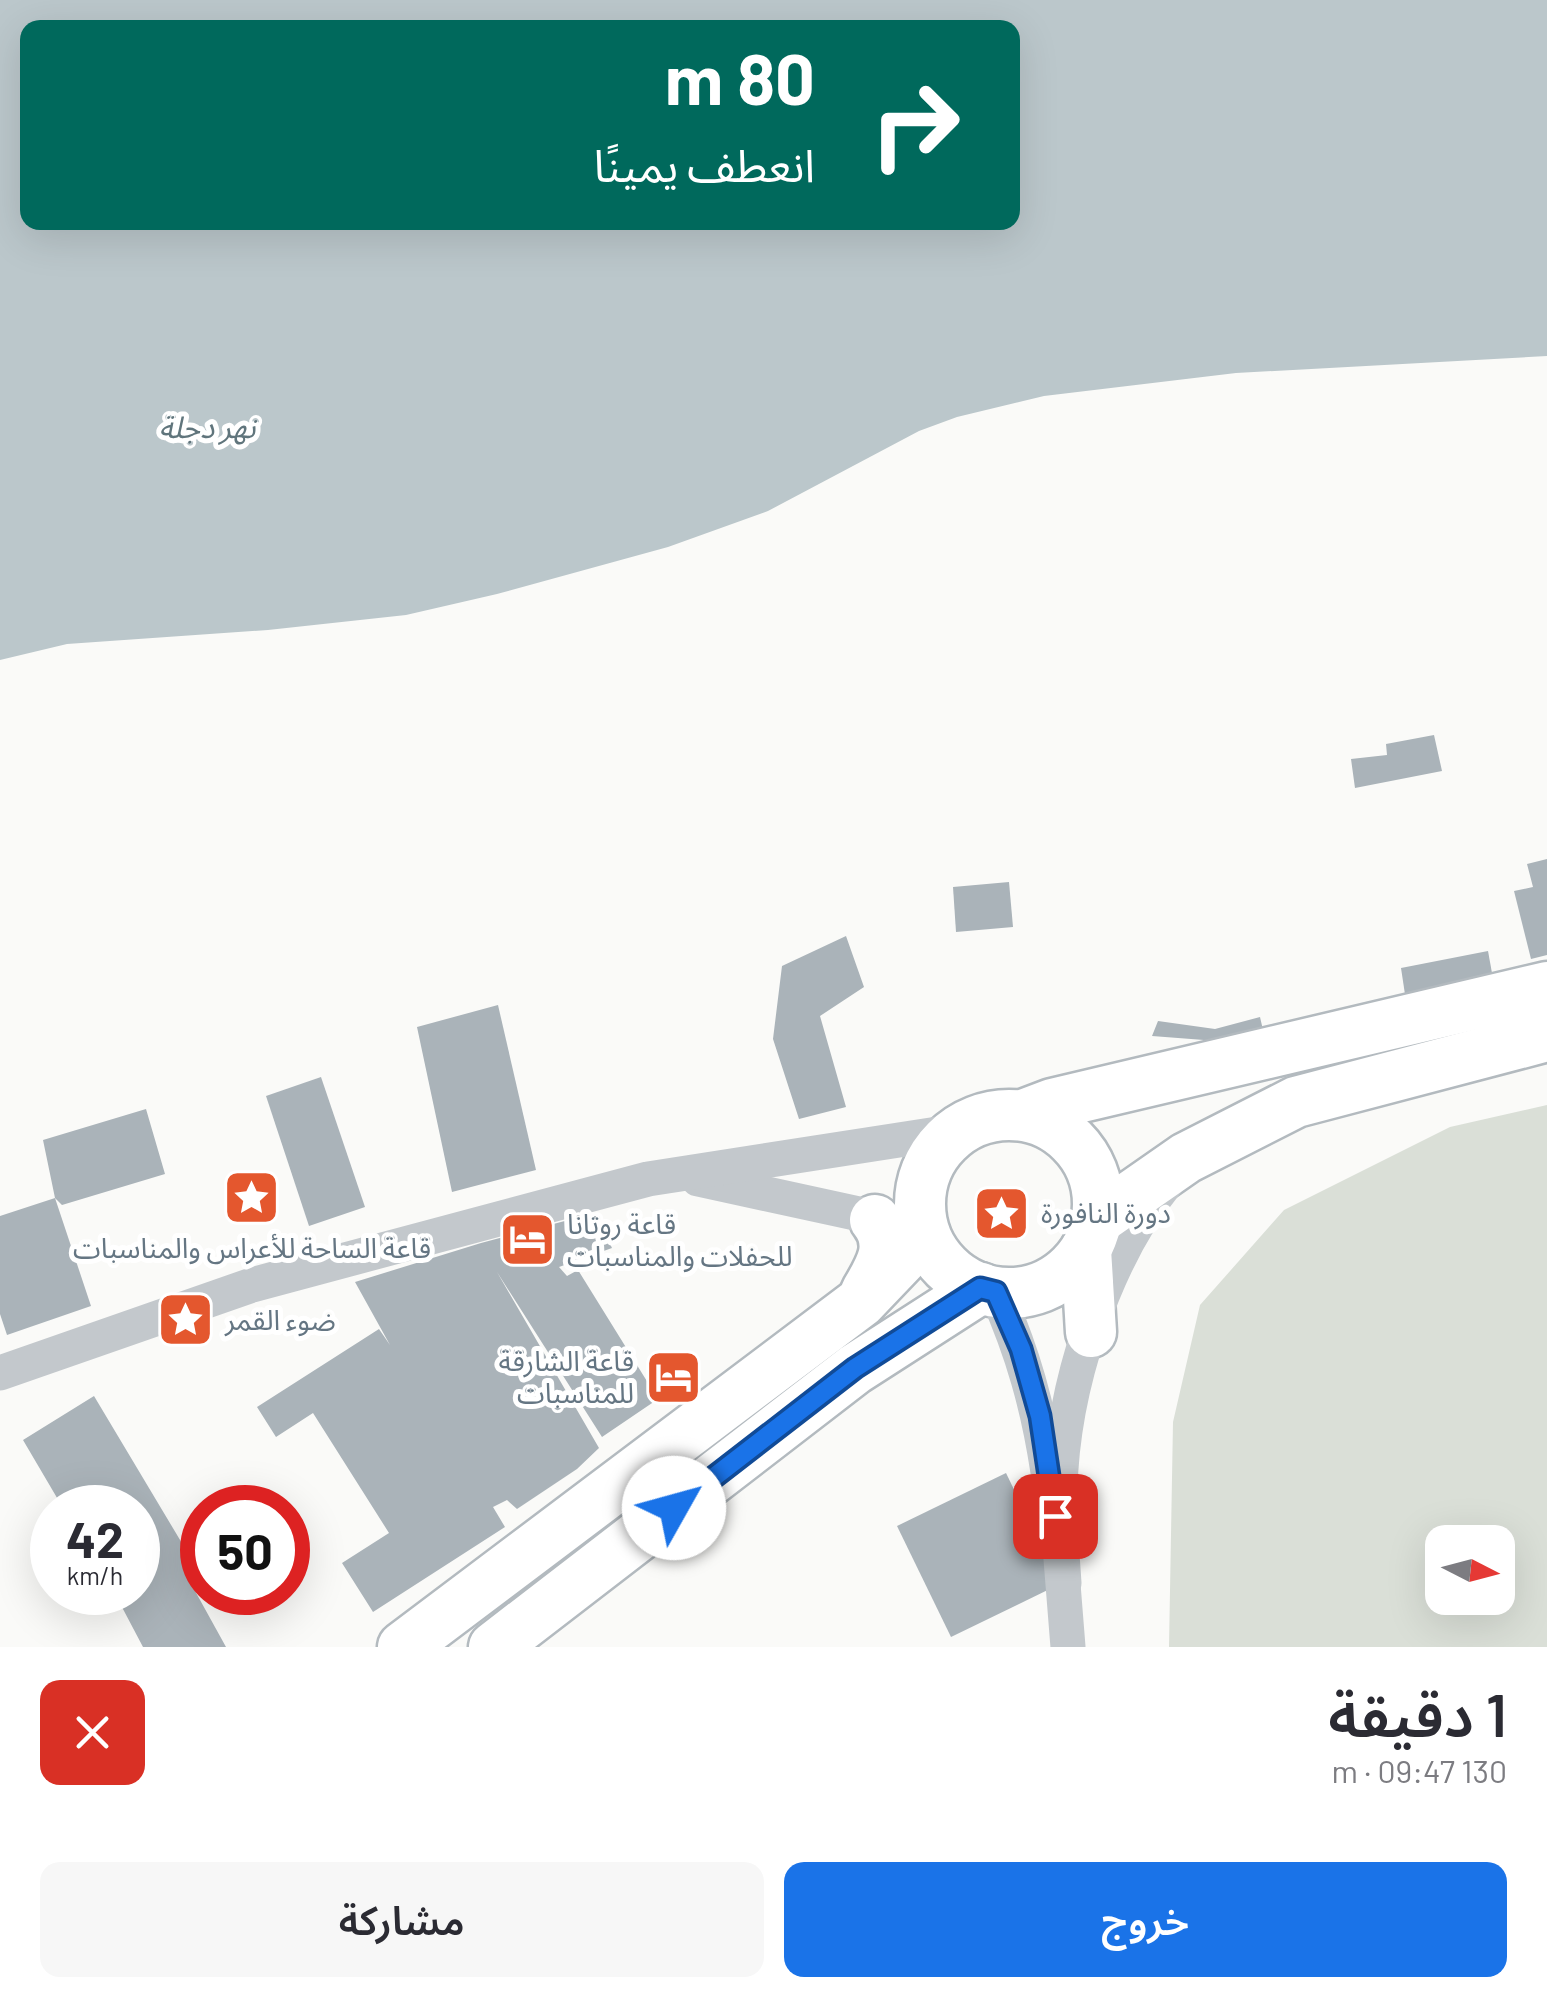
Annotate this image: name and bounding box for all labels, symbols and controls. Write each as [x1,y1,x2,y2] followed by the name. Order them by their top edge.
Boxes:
[665,35,815,119] text: 80 m
[850,60,980,190] icon: right
[594,137,815,191] text: انعطف يمينًا
[159,408,258,445] water label: نهر دجلة
[222,1167,282,1227] place icon: قاعة الساحة للأعراس والمناسبات
[972,1183,1032,1243] place icon: دورة النافورة
[1041,1195,1171,1230] place label: دورة النافورة
[567,1206,792,1273] place label: قاعة روتانا للحفلات والمناسبات
[498,1210,558,1270] hotel icon: قاعة روتانا للحفلات والمناسبات
[73,1230,431,1265] place label: قاعة الساحة للأعراس والمناسبات
[156,1290,216,1350] place icon: ضوء القمر
[224,1302,336,1337] place label: ضوء القمر
[499,1343,634,1409] place label: قاعة الشارقة للمناسبات
[643,1347,703,1407] hotel icon: قاعة الشارقة للمناسبات
[622,1456,726,1560] position arrow
[1013,1474,1098,1559] pin
[180,1485,310,1615] speed limit sign: 50
[1028,1489,1083,1544] icon: arrive
[66,1508,124,1568] text: 42
[1425,1525,1515,1615] north arrow
[1425,1525,1515,1615] map controls
[67,1560,123,1590] text: km/h
[1328,1677,1507,1749] text: 1 دقيقة
[40,1680,145,1785] button: close
[1331,1751,1507,1789] text: 130 m · 09:47
[40,1862,764,1977] button: مشاركة
[784,1862,1507,1977] button: خروج

